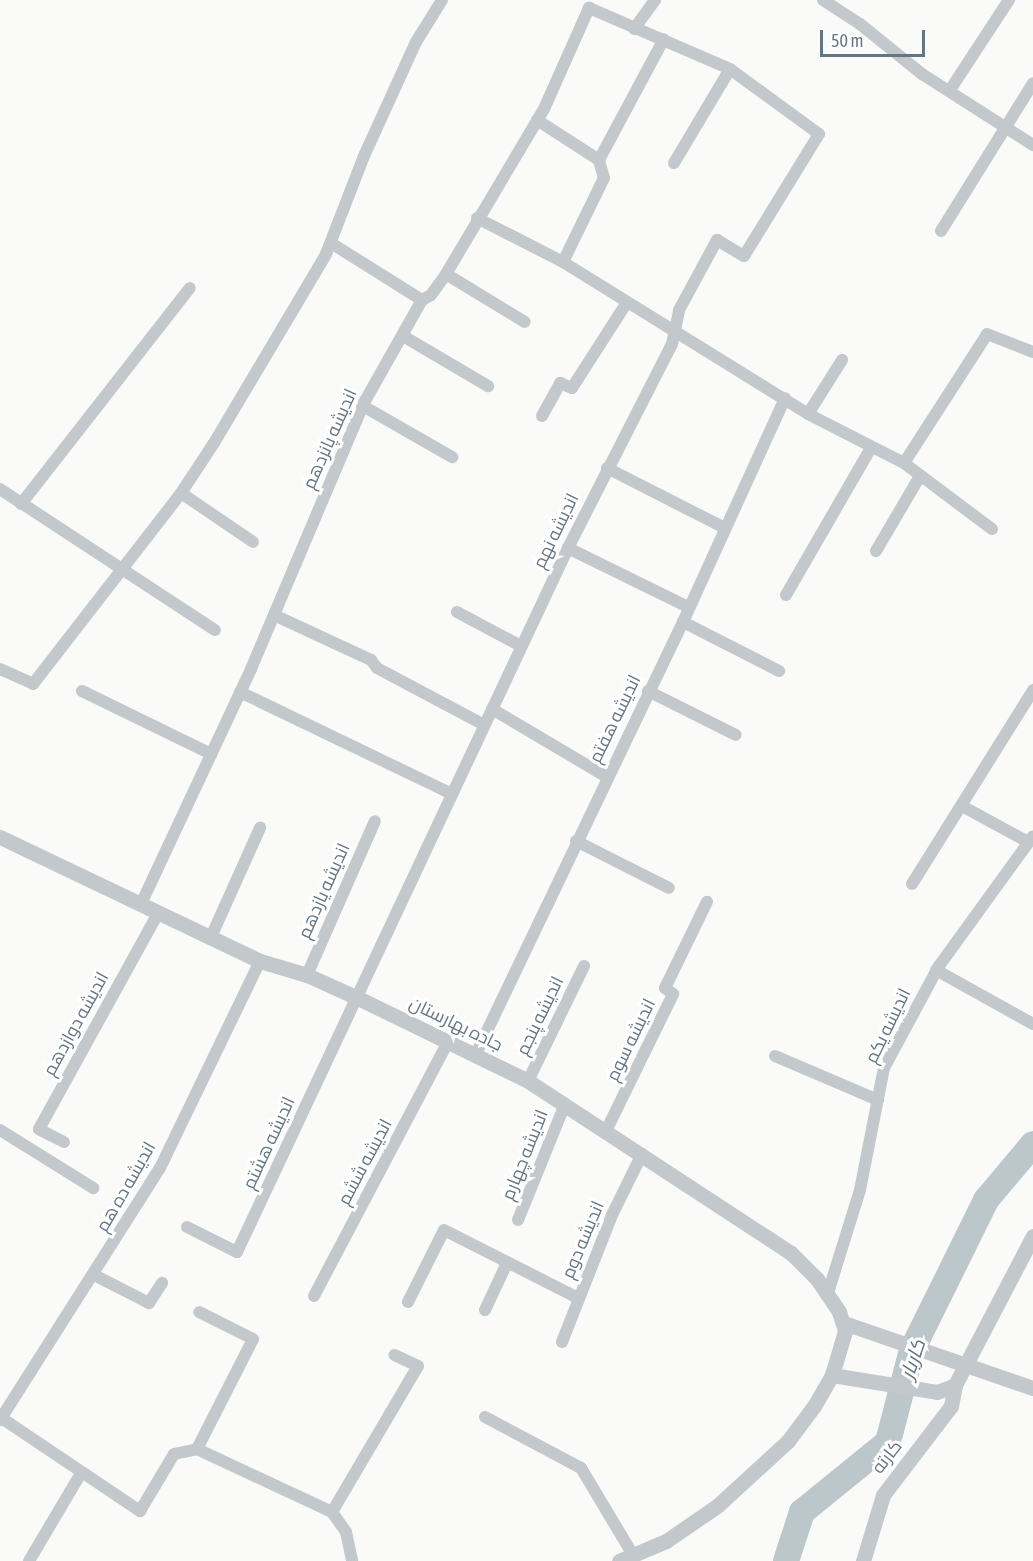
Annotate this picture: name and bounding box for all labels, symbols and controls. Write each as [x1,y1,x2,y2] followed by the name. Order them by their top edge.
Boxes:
[823,18,928,56] scale bar
[831,30,863,51] text: 50 m
[298,385,362,493] street label: اندیشه پانزدهم
[529,490,583,572] street label: اندیشه نهم
[584,671,646,767] street label: اندیشه هفتم
[293,840,355,942] street label: اندیشه یازدهم
[39,968,113,1080] street label: اندیشه دوازدهم
[512,973,568,1059] street label: اندیشه پنجم
[861,985,915,1067] street label: اندیشه یکم
[406,992,506,1056] street label: جاده بهارستان
[602,995,660,1085] street label: اندیشه سوم
[238,1093,300,1193] street label: اندیشه هشتم
[497,1107,553,1203] street label: اندیشه چهارم
[333,1115,397,1209] street label: اندیشه ششم
[92,1138,160,1236] street label: اندیشه ده هم
[557,1198,609,1282] street label: اندیشه دوم
[894,1336,930,1382] water label: کاربار
[867,1436,907,1478] street label: کارته

